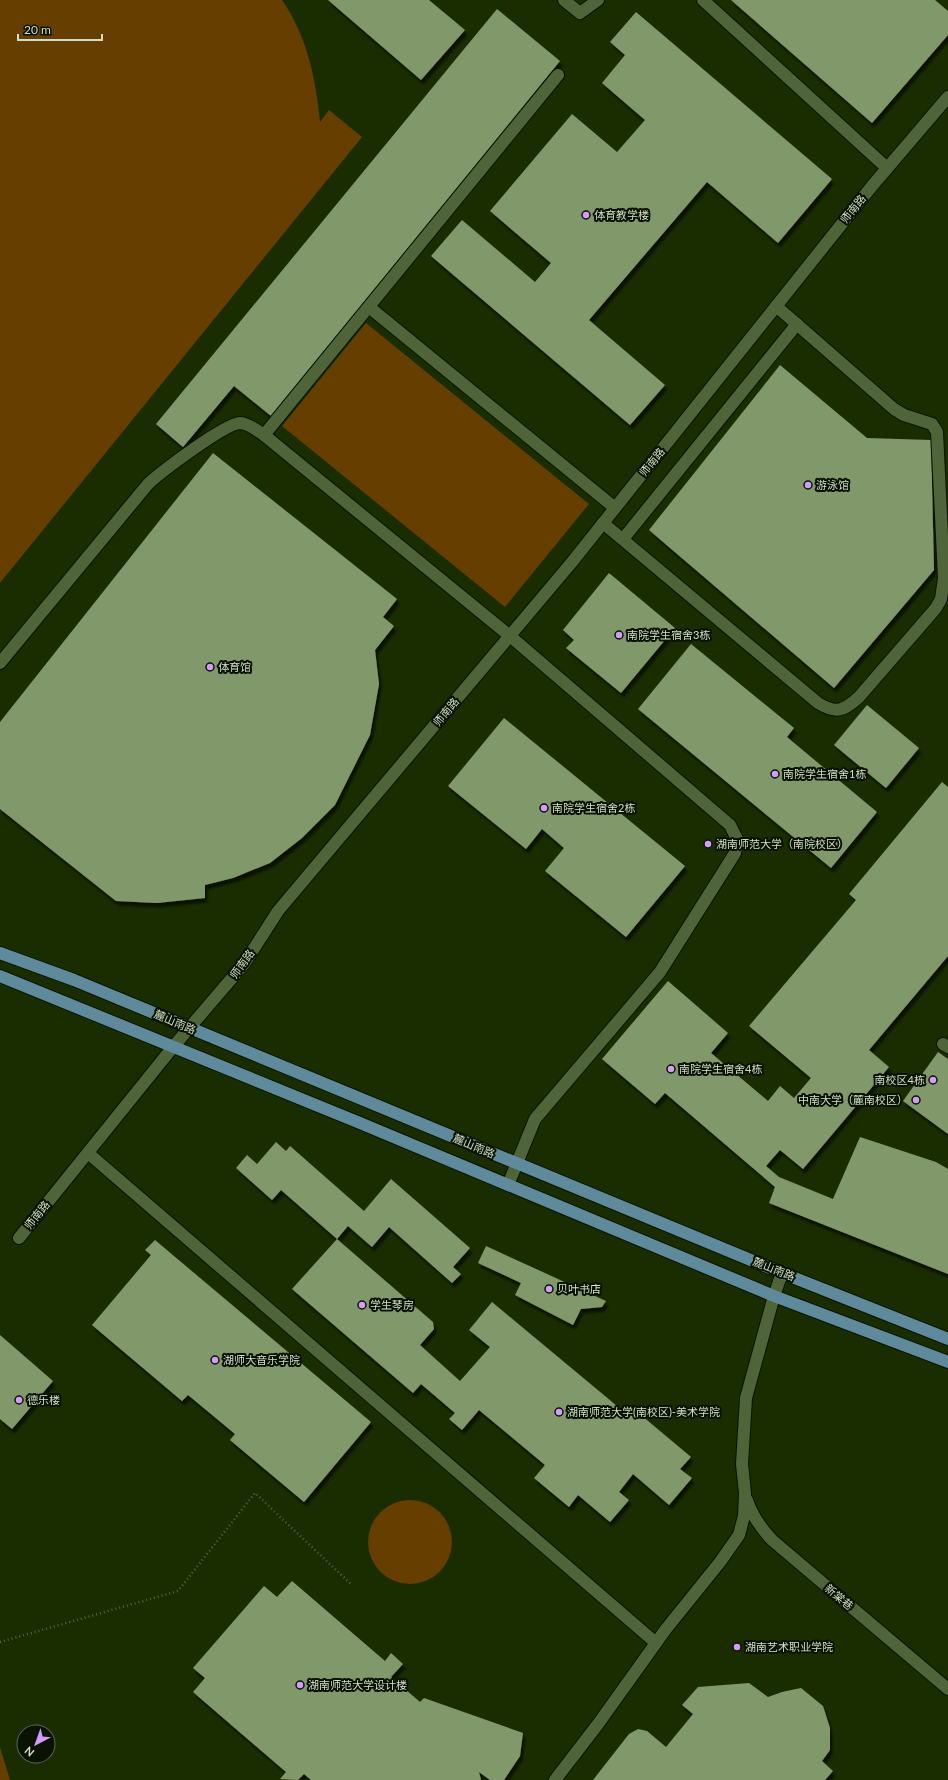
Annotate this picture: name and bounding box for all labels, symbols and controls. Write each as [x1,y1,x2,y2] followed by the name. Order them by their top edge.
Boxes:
[18,16,102,42] scale bar
[24,22,51,37] text: 20 m
[837,192,868,226] street label: 师南路
[594,208,649,221] place label: 体育教学楼
[581,210,591,220] marker: 体育教学楼
[636,445,667,479] street label: 师南路
[816,478,849,491] place label: 游泳馆
[803,480,813,490] marker: 游泳馆
[627,628,710,641] place label: 南院学生宿舍3栋
[614,630,624,640] marker: 南院学生宿舍3栋
[218,660,251,673] place label: 体育馆
[205,662,215,672] marker: 体育馆
[430,695,461,728] street label: 师南路
[783,767,866,780] place label: 南院学生宿舍1栋
[770,769,780,779] marker: 南院学生宿舍1栋
[552,801,635,814] place label: 南院学生宿舍2栋
[539,803,549,813] marker: 南院学生宿舍2栋
[716,837,848,850] place label: 湖南师范大学（南院校区）
[703,839,713,849] marker: 湖南师范大学（南院校区）
[227,947,257,981] street label: 师南路
[152,1007,198,1036] street label: 麓山南路
[679,1062,762,1075] place label: 南院学生宿舍4栋
[666,1064,676,1074] marker: 南院学生宿舍4栋
[875,1073,925,1086] place label: 南校区4栋
[928,1075,938,1085] marker: 南校区4栋
[798,1093,908,1106] place label: 中南大学（麓南校区）
[911,1095,921,1105] marker: 中南大学（麓南校区）
[451,1131,497,1160] street label: 麓山南路
[21,1198,52,1232] street label: 师南路
[751,1254,797,1283] street label: 麓山南路
[557,1282,601,1295] place label: 贝叶书店
[544,1284,554,1294] marker: 贝叶书店
[370,1298,414,1311] place label: 学生琴房
[357,1300,367,1310] marker: 学生琴房
[223,1353,300,1366] place label: 湖师大音乐学院
[210,1355,220,1365] marker: 湖师大音乐学院
[27,1393,60,1406] place label: 德乐楼
[14,1395,24,1405] marker: 德乐楼
[567,1405,720,1418] place label: 湖南师范大学(南校区)-美术学院
[554,1407,564,1417] marker: 湖南师范大学(南校区)-美术学院
[823,1581,856,1612] street label: 新棠巷
[745,1640,833,1653] place label: 湖南艺术职业学院
[732,1642,742,1652] marker: 湖南艺术职业学院
[308,1678,407,1691] place label: 湖南师范大学设计楼
[295,1680,305,1690] marker: 湖南师范大学设计楼
[16,1724,56,1764] north arrow
[22,1744,37,1760] text: N

